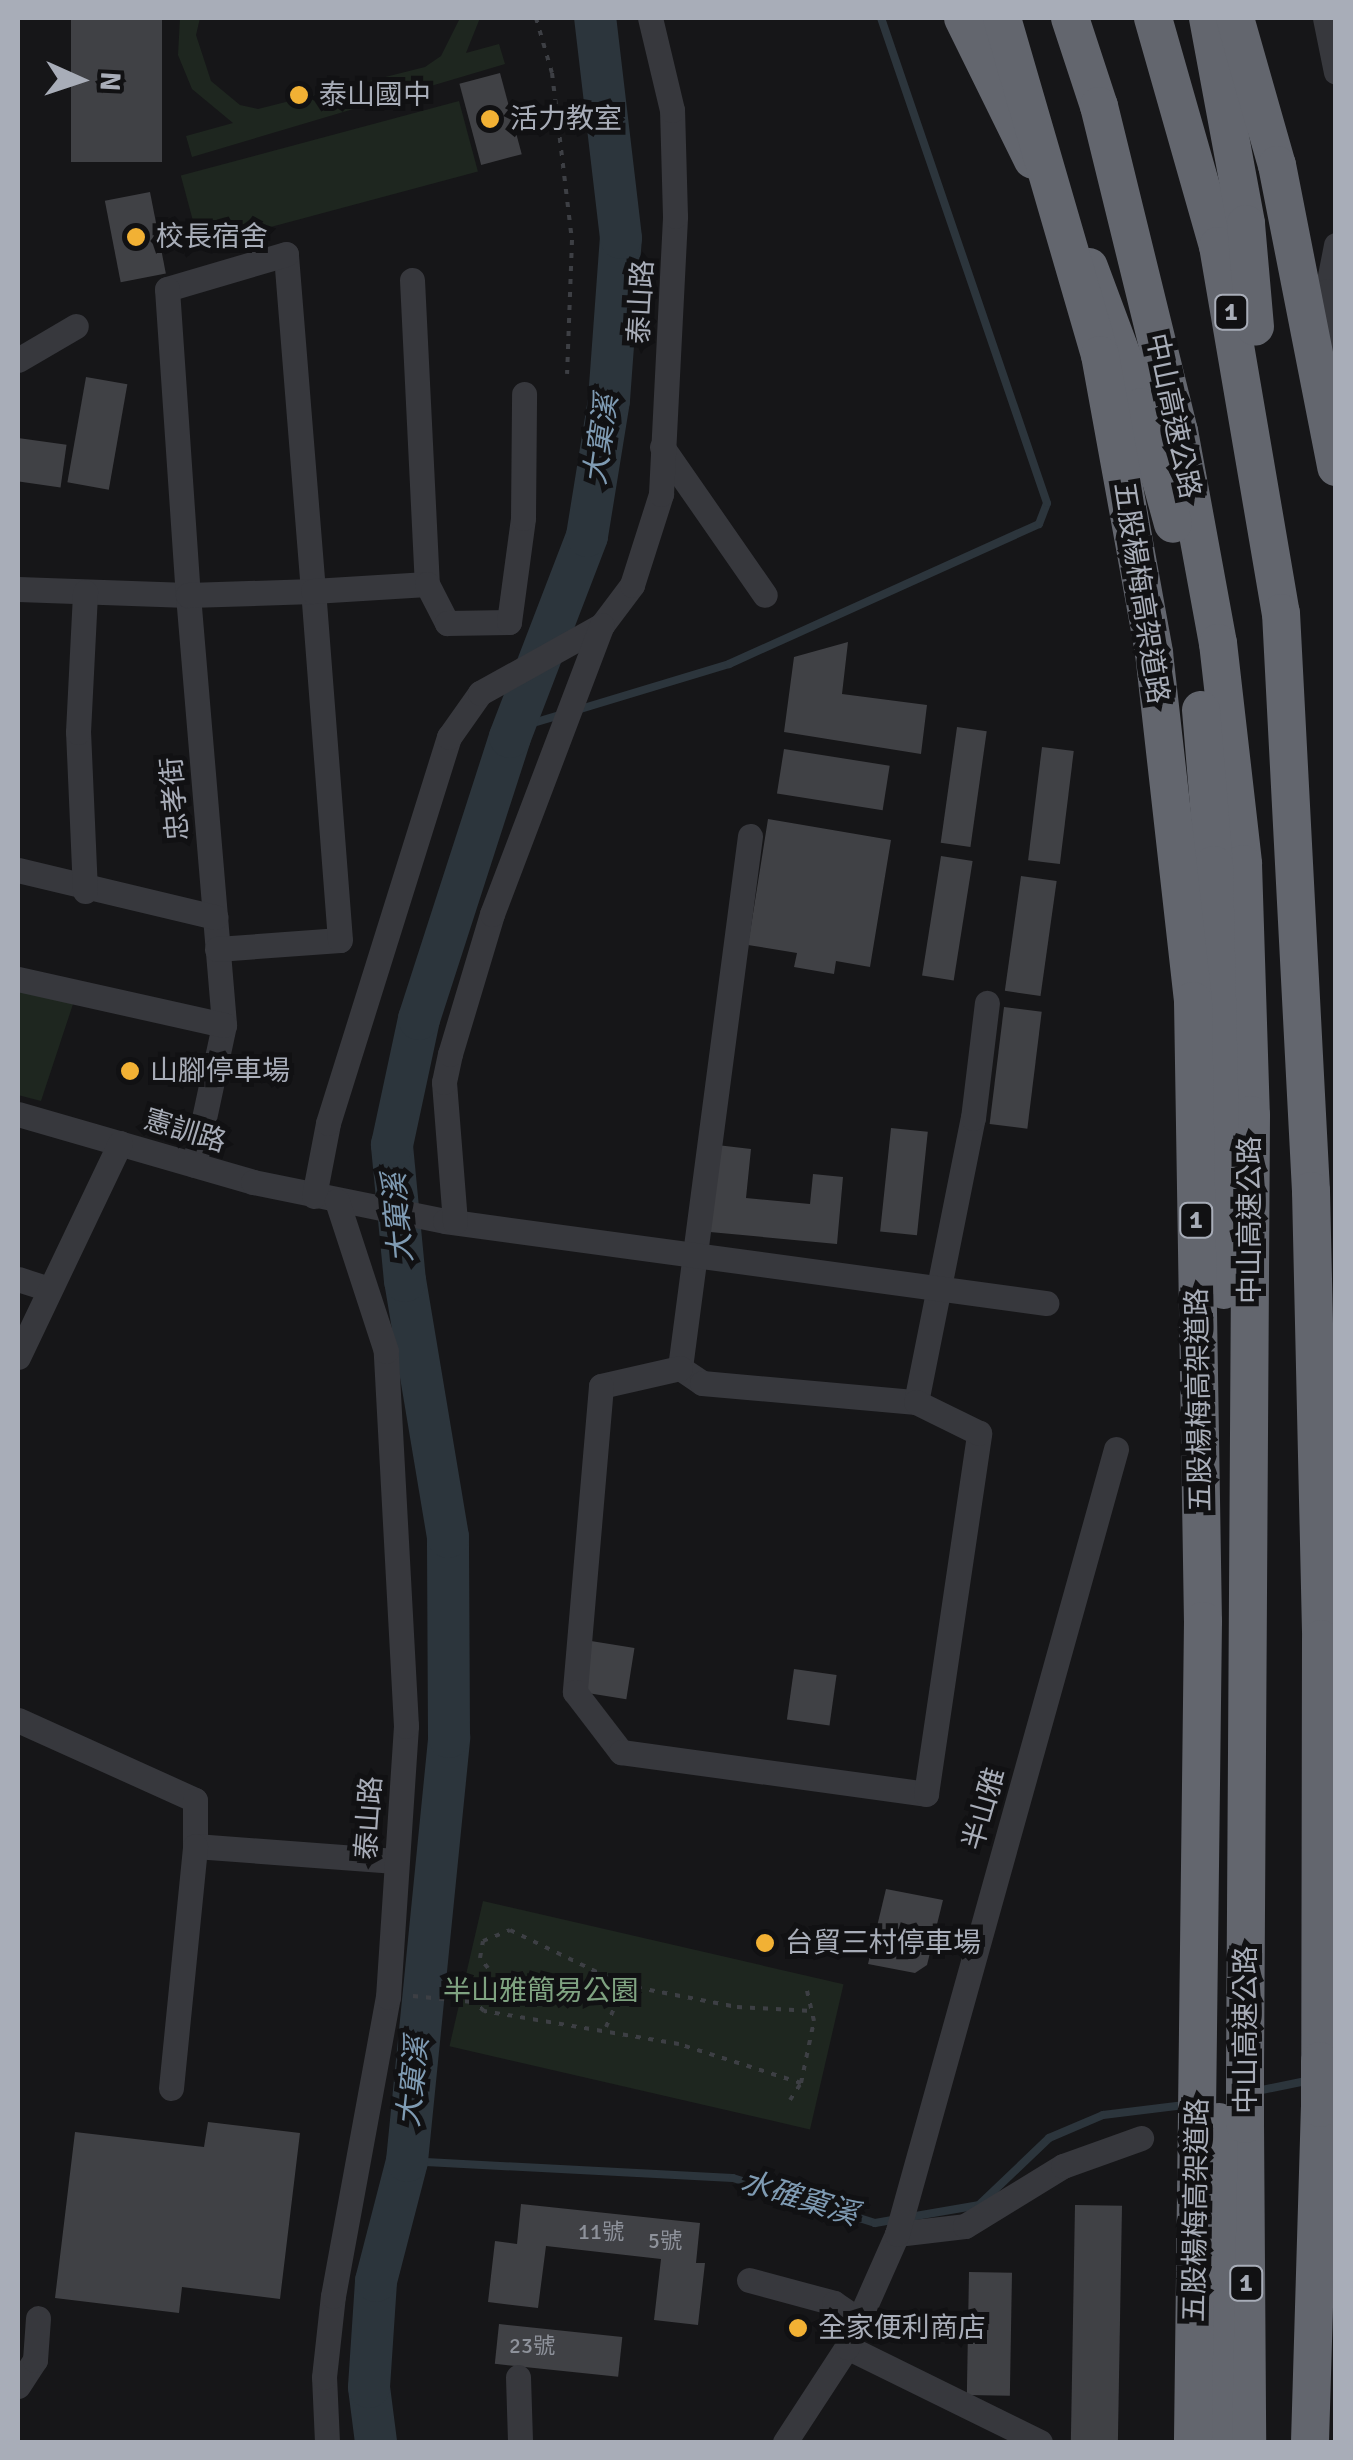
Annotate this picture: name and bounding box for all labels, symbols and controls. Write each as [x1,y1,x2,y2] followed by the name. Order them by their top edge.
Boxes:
[30,30,130,130] north arrow
[92,71,127,92] text: N
[319,78,431,112] place label: 泰山國中
[288,84,310,106] marker: 泰山國中
[510,102,622,136] place label: 活力教室
[479,108,501,130] marker: 活力教室
[156,220,268,254] place label: 校長宿舍
[125,226,147,248] marker: 校長宿舍
[622,259,660,345] street label: 泰山路
[1214,292,1248,332] road number: 1
[1139,330,1207,502] street label: 中山高速公路
[578,393,626,487] water label: 大窠溪
[1107,480,1175,706] street label: 五股楊梅高架道路
[155,756,195,842] street label: 忠孝街
[150,1054,290,1088] place label: 山腳停車場
[119,1060,141,1082] marker: 山腳停車場
[140,1103,230,1159] street label: 憲訓路
[1233,1136,1267,1304] street label: 中山高速公路
[377,1172,421,1264] water label: 大窠溪
[1178,1200,1214,1240] road number: 1
[1180,1288,1218,1512] street label: 五股楊梅高架道路
[956,1764,1012,1854] street label: 半山雅
[349,1775,389,1861] street label: 泰山路
[785,1926,981,1960] place label: 台貿三村停車場
[754,1932,776,1954] marker: 台貿三村停車場
[1229,1946,1263,2114] street label: 中山高速公路
[443,1974,639,2008] park label: 半山雅簡易公園
[391,2035,437,2129] water label: 大窠溪
[1177,2098,1215,2322] street label: 五股楊梅高架道路
[736,2164,862,2234] water label: 水確窠溪
[578,2219,624,2245] house number: 11號
[648,2228,682,2254] house number: 5號
[1228,2263,1264,2303] road number: 1
[818,2311,986,2345] place label: 全家便利商店
[787,2317,809,2339] marker: 全家便利商店
[509,2333,555,2359] house number: 23號

